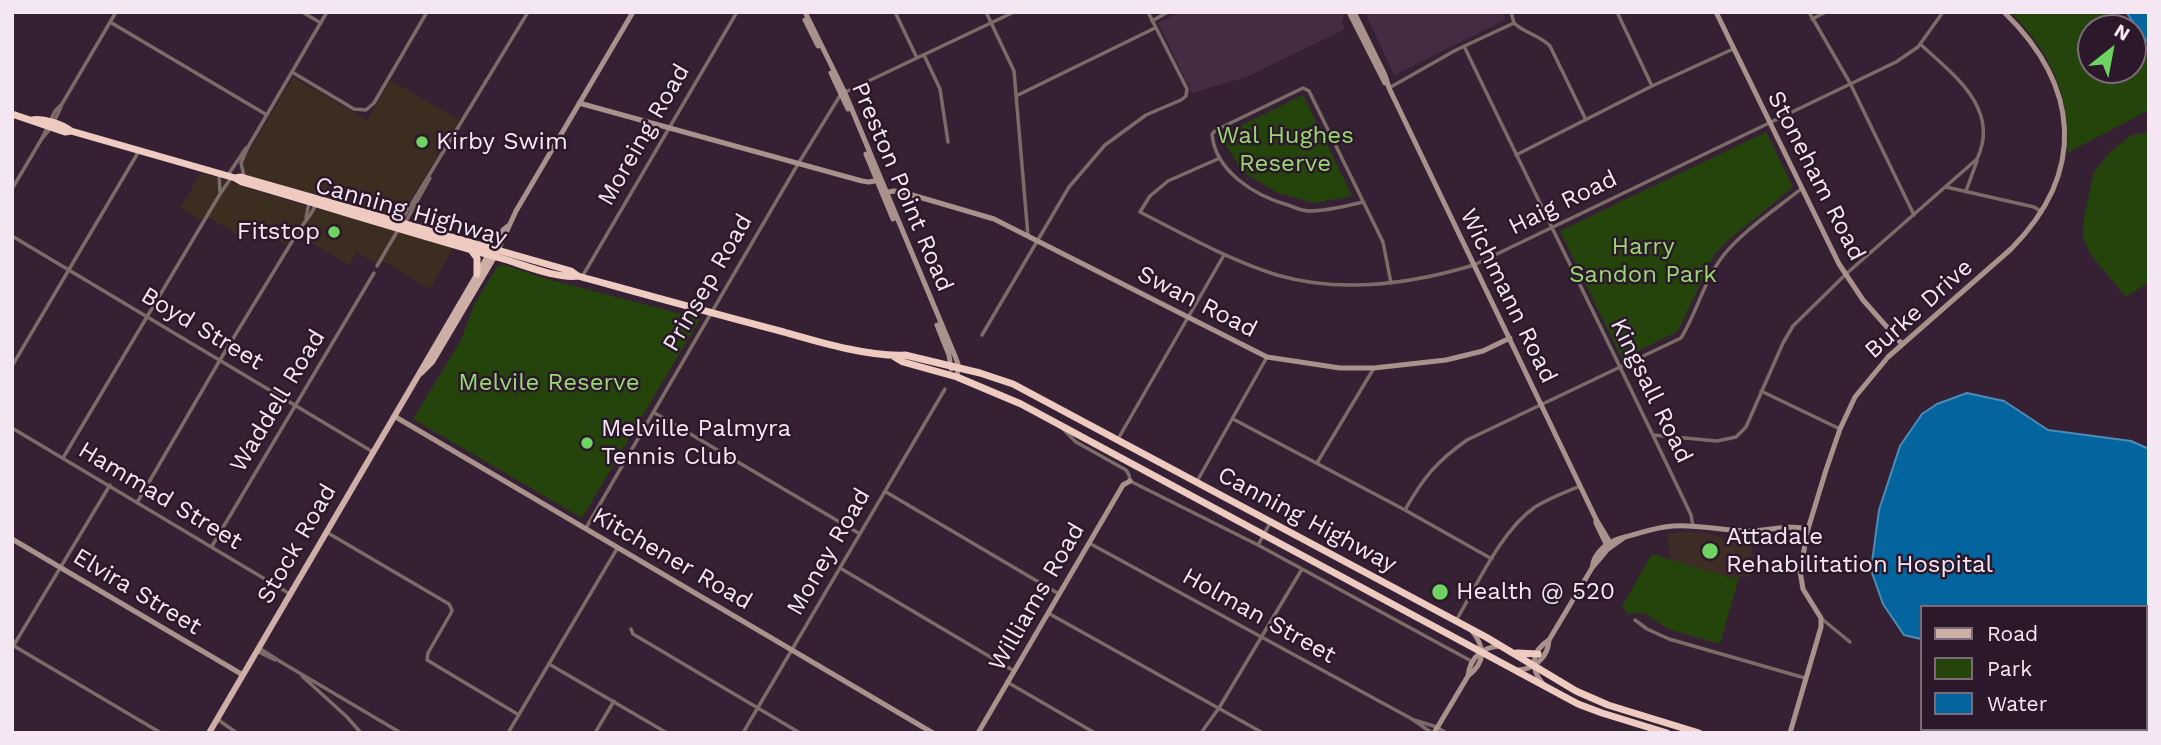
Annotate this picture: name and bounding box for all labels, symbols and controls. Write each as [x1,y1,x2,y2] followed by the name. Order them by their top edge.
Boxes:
[2077,14,2147,84] north arrow
[2110,19,2134,46] text: N
[592,59,696,211] street label: Moreing Road
[845,78,959,296] street label: Preston Point Road
[1761,86,1871,266] street label: Stoneham Road
[1216,122,1354,178] park label: Wal Hughes Reserve
[436,128,568,156] place label: Kirby Swim
[414,134,430,150] marker: Kirby Swim
[1504,164,1622,242] street label: Haig Road
[312,171,510,253] street label: Canning Highway
[1453,204,1563,388] street label: Wichmann Road
[657,209,759,357] street label: Prinsep Road
[237,218,320,246] place label: Fitstop
[326,224,342,240] marker: Fitstop
[1569,233,1717,289] park label: Harry Sandon Park
[1859,253,1979,365] street label: Burke Drive
[1132,260,1262,344] street label: Swan Road
[136,281,268,377] street label: Boyd Street
[1604,314,1698,468] street label: Kingsall Road
[224,325,332,477] street label: Waddell Road
[458,369,640,397] park label: Melvile Reserve
[601,415,791,471] place label: Melville Palmyra Tennis Club
[579,435,595,451] marker: Melville Palmyra Tennis Club
[73,436,247,556] street label: Hammad Street
[1213,461,1401,579] street label: Canning Highway
[251,479,343,609] street label: Stock Road
[781,483,877,621] street label: Money Road
[587,502,757,616] street label: Kitchener Road
[983,518,1091,676] street label: Williams Road
[1726,523,1993,579] place label: Attadale Rehabilitation Hospital
[1700,541,1720,561] marker: Attadale Rehabilitation Hospital
[68,542,206,642] street label: Elvira Street
[1177,562,1341,670] street label: Holman Street
[1456,578,1615,606] place label: Health @ 520
[1430,582,1450,602] marker: Health @ 520
[1920,605,2147,731] legend
[1987,621,2038,646] text: Road
[1987,656,2032,681] text: Park
[1987,691,2047,716] text: Water

